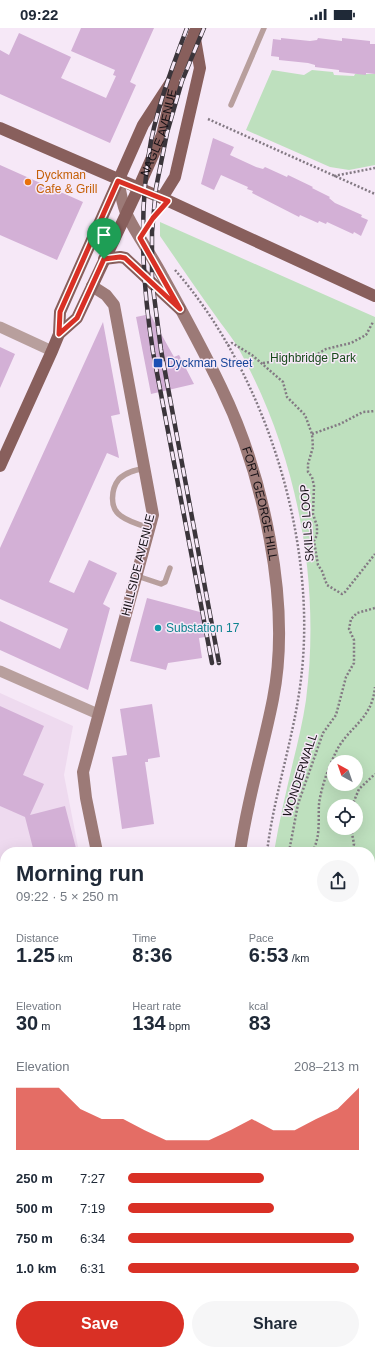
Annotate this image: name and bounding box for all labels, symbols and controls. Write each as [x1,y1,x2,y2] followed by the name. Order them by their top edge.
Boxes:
[20,6,58,23] text: 09:22
[137,88,180,179] street label: NAGLE AVENUE
[36,168,97,196] place label: Dyckman Cafe & Grill
[23,177,33,187] marker: Dyckman Cafe & Grill
[87,218,121,259] pin
[93,224,115,246] icon: arrive
[270,351,357,365] park label: Highbridge Park
[167,356,253,370] place label: Dyckman Street
[152,357,164,369] marker: Dyckman Street
[239,445,280,562] street label: FORT GEORGE HILL
[297,484,317,562] street label: SKILLS LOOP
[119,513,157,617] street label: HILLSIDE AVENUE
[166,621,240,635] place label: Substation 17
[153,623,163,633] marker: Substation 17
[280,731,320,818] street label: WONDERWALL
[327,755,363,791] north arrow
[327,755,363,835] map controls
[327,799,363,835] button: locate
[317,860,359,902] button: share
[16,861,144,886] text: Morning run
[16,889,118,904] text: 09:22 · 5 × 250 m
[16,932,59,944] text: Distance
[132,932,156,944] text: Time
[249,932,274,944] text: Pace
[16,944,55,966] text: 1.25
[132,944,172,966] text: 8:36
[249,944,289,966] text: 6:53
[55,952,73,964] text: km
[289,952,309,964] text: /km
[16,1000,61,1012] text: Elevation
[132,1000,181,1012] text: Heart rate
[249,1000,268,1012] text: kcal
[16,1012,38,1034] text: 30
[132,1012,166,1034] text: 134
[249,1012,271,1034] text: 83
[38,1020,50,1032] text: m
[166,1020,190,1032] text: bpm
[16,1059,69,1074] text: Elevation
[294,1059,359,1074] text: 208–213 m
[16,1171,53,1186] text: 250 m
[80,1171,105,1186] text: 7:27
[16,1201,53,1216] text: 500 m
[80,1201,105,1216] text: 7:19
[16,1231,53,1246] text: 750 m
[80,1231,105,1246] text: 6:34
[16,1261,56,1276] text: 1.0 km
[80,1261,105,1276] text: 6:31
[16,1301,184,1347] button: Save
[192,1301,359,1347] button: Share

